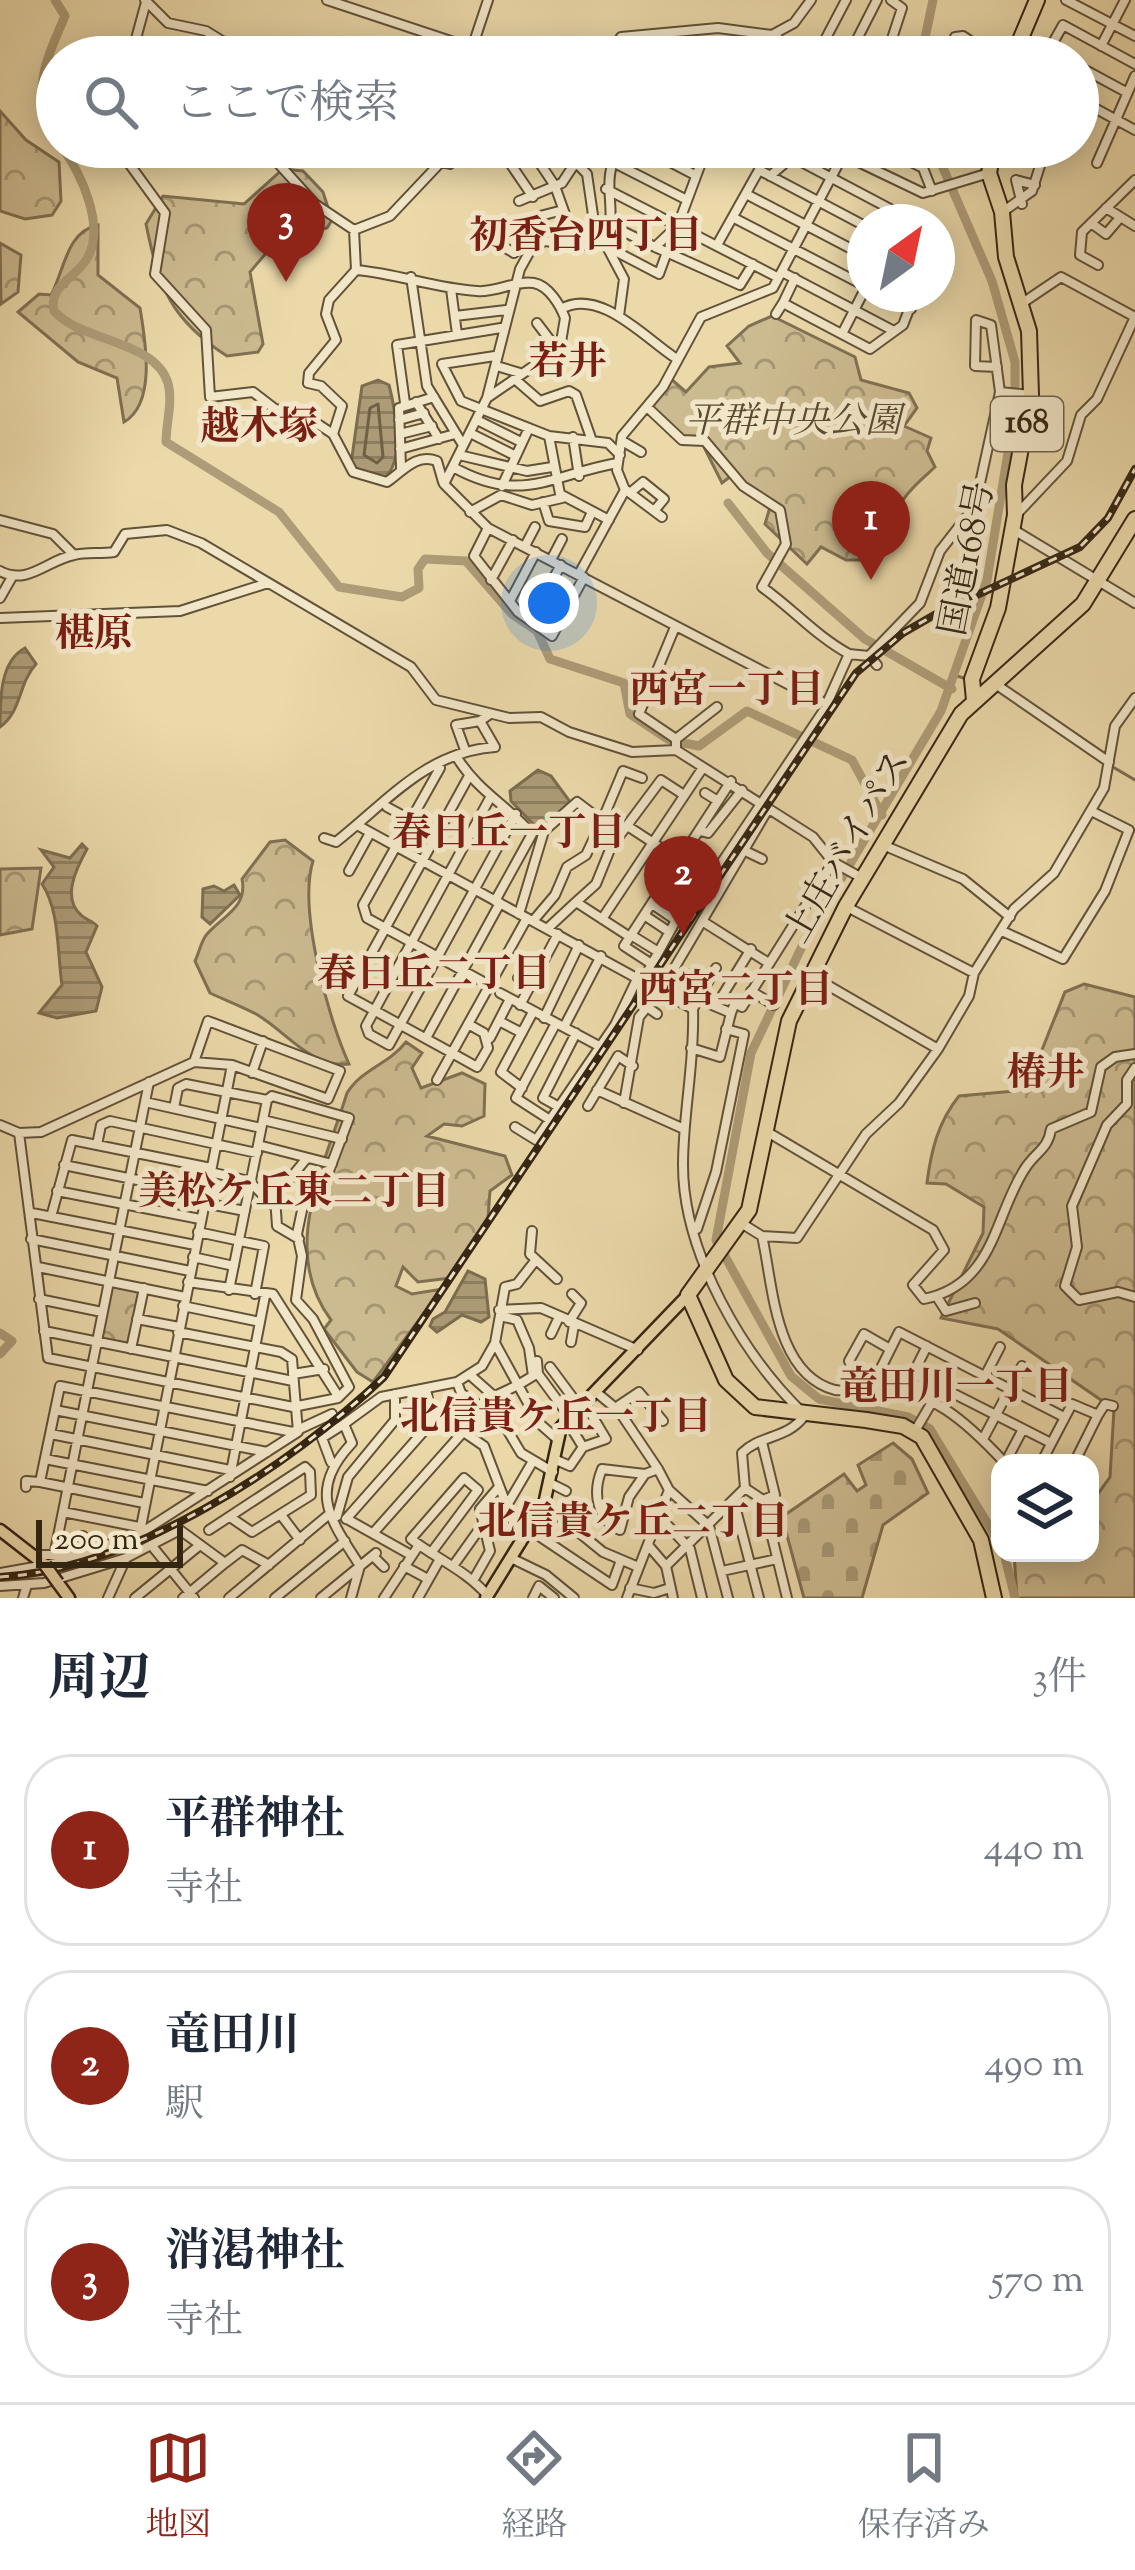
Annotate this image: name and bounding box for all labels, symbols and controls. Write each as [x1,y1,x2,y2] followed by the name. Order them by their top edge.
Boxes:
[36,36,1099,168] search box
[78,69,144,135] icon: search
[174,74,399,139] text: ここで検索
[247,183,325,282] pin: 3
[847,204,955,312] north arrow
[469,211,703,267] district label: 初香台四丁目
[529,337,607,393] district label: 若井
[685,397,906,449] park label: 平群中央公園
[991,397,1063,451] road number: 168
[200,402,318,458] district label: 越木塚
[929,477,1009,641] street label: 国道168号
[832,481,910,580] pin: 1
[519,573,579,633] your location
[55,609,133,665] district label: 椹原
[629,665,825,721] district label: 西宮一丁目
[773,741,925,953] street label: 上庄バイパス
[392,808,626,864] district label: 春日丘一丁目
[644,836,722,935] pin: 2
[317,949,551,1005] district label: 春日丘二丁目
[638,965,834,1021] district label: 西宮二丁目
[1007,1048,1085,1104] district label: 椿井
[138,1167,450,1223] district label: 美松ケ丘東二丁目
[839,1362,1073,1418] district label: 竜田川一丁目
[400,1392,712,1448] district label: 北信貴ケ丘一丁目
[991,1454,1099,1562] map controls
[991,1454,1099,1562] button: layers
[477,1497,789,1553] district label: 北信貴ケ丘二丁目
[36,1514,183,1567] scale bar
[54,1517,139,1565] text: 200 m
[48,1645,150,1718] text: 周辺
[1032,1652,1087,1708] text: 3件
[165,1790,345,1855] text: 平群神社
[83,1822,97,1878] text: 1
[984,1822,1084,1878] text: 440 m
[165,1863,243,1919] text: 寺社
[165,2006,300,2071] text: 竜田川
[81,2038,99,2094] text: 2
[985,2038,1084,2094] text: 490 m
[165,2079,204,2135] text: 駅
[165,2222,345,2287] text: 消渇神社
[82,2254,98,2310] text: 3
[991,2254,1084,2310] text: 570 m
[165,2295,243,2351] text: 寺社
[145,2425,211,2551] tab: 地図
[501,2425,567,2551] tab: 経路
[858,2425,990,2551] tab: 保存済み

